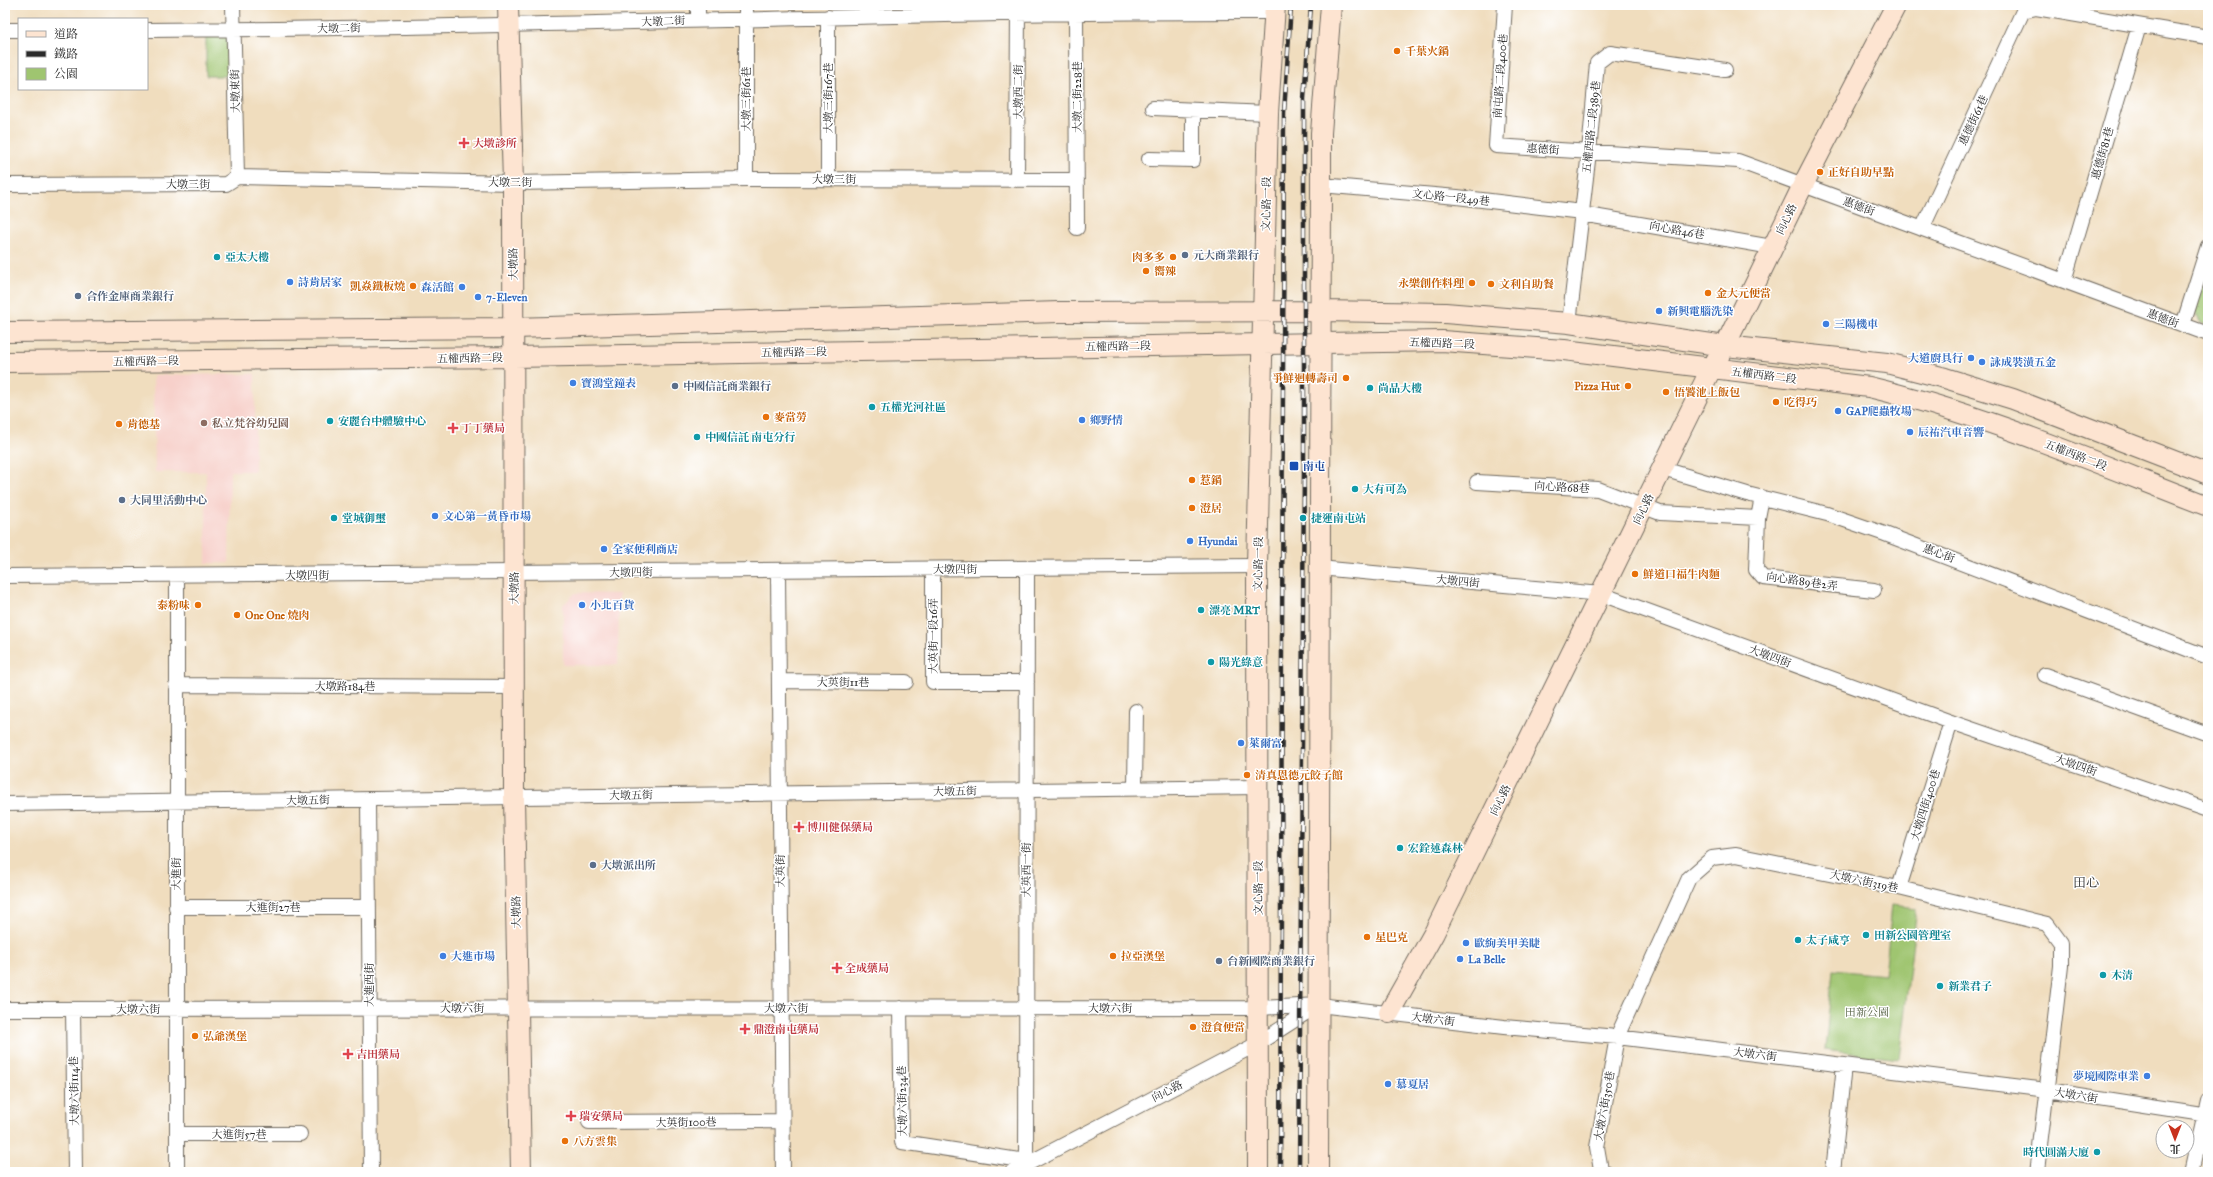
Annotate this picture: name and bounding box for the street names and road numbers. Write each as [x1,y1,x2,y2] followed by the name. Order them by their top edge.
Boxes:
[641,14,685,29] street label: 大墩二街
[317,22,361,35] street label: 大墩二街
[1491,33,1510,119] street label: 南屯路二段400巷
[1071,61,1084,133] street label: 大墩二街228巷
[822,63,835,133] street label: 大墩三街167巷
[1012,65,1025,120] street label: 大墩西二街
[740,67,753,131] street label: 大墩三街61巷
[229,69,242,113] street label: 大墩東街
[1580,80,1603,174] street label: 五權西路二段389巷
[1956,93,1991,147] street label: 惠德街61巷
[2089,125,2116,181] street label: 惠德街81巷
[1526,142,1560,157] street label: 惠德街
[812,173,856,186] street label: 大墩三街
[488,176,532,189] street label: 大墩三街
[1260,176,1273,232] street label: 文心路一段
[166,178,210,191] street label: 大墩三街
[1411,187,1490,208] street label: 文心路一段49巷
[1841,195,1877,218] street label: 惠德街
[1773,202,1800,237] street label: 向心路
[1648,219,1706,242] street label: 向心路46巷
[507,247,520,281] street label: 大墩路
[2145,307,2181,330] street label: 惠德街
[1409,336,1475,351] street label: 五權西路二段
[1085,339,1151,354] street label: 五權西路二段
[761,345,827,360] street label: 五權西路二段
[437,351,503,366] street label: 五權西路二段
[113,354,179,369] street label: 五權西路二段
[1730,365,1797,386] street label: 五權西路二段
[2043,438,2109,473] street label: 五權西路二段
[1534,480,1590,495] street label: 向心路68巷
[1630,492,1657,527] street label: 向心路
[1252,536,1265,592] street label: 文心路一段
[1921,542,1957,565] street label: 惠心街
[933,563,977,576] street label: 大墩四街
[609,566,653,579] street label: 大墩四街
[285,569,329,582] street label: 大墩四街
[1765,570,1839,593] street label: 向心路89巷2弄
[508,572,521,605] street label: 大墩路
[1435,573,1480,590] street label: 大墩四街
[927,598,940,674] street label: 大英街一段16弄
[1747,643,1793,670] street label: 大墩四街
[817,676,869,689] street label: 大英街11巷
[315,680,375,693] street label: 大墩路184巷
[2053,752,2099,779] street label: 大墩四街
[1908,768,1943,842] street label: 大墩四街400巷
[1487,783,1514,818] street label: 向心路
[933,785,977,798] street label: 大墩五街
[609,789,653,802] street label: 大墩五街
[286,794,330,807] street label: 大墩五街
[1020,843,1033,898] street label: 大英西一街
[774,855,787,888] street label: 大英街
[170,858,183,891] street label: 大進街
[1252,861,1265,916] street label: 文心路一段
[1829,868,1899,895] street label: 大墩六街319巷
[510,895,523,929] street label: 大墩路
[246,901,301,914] street label: 大進街27巷
[363,963,376,1007] street label: 大進西街
[440,1002,484,1015] street label: 大墩六街
[764,1002,808,1015] street label: 大墩六街
[1088,1002,1132,1015] street label: 大墩六街
[116,1003,160,1016] street label: 大墩六街
[1410,1010,1456,1029] street label: 大墩六街
[1732,1045,1778,1064] street label: 大墩六街
[67,1056,82,1126] street label: 大墩六街114巷
[895,1065,910,1137] street label: 大墩六街234巷
[1592,1070,1617,1142] street label: 大墩六街350巷
[1150,1078,1185,1105] street label: 向心路
[2053,1086,2099,1105] street label: 大墩六街
[655,1115,717,1130] street label: 大英街100巷
[212,1128,266,1141] street label: 大進街57巷

